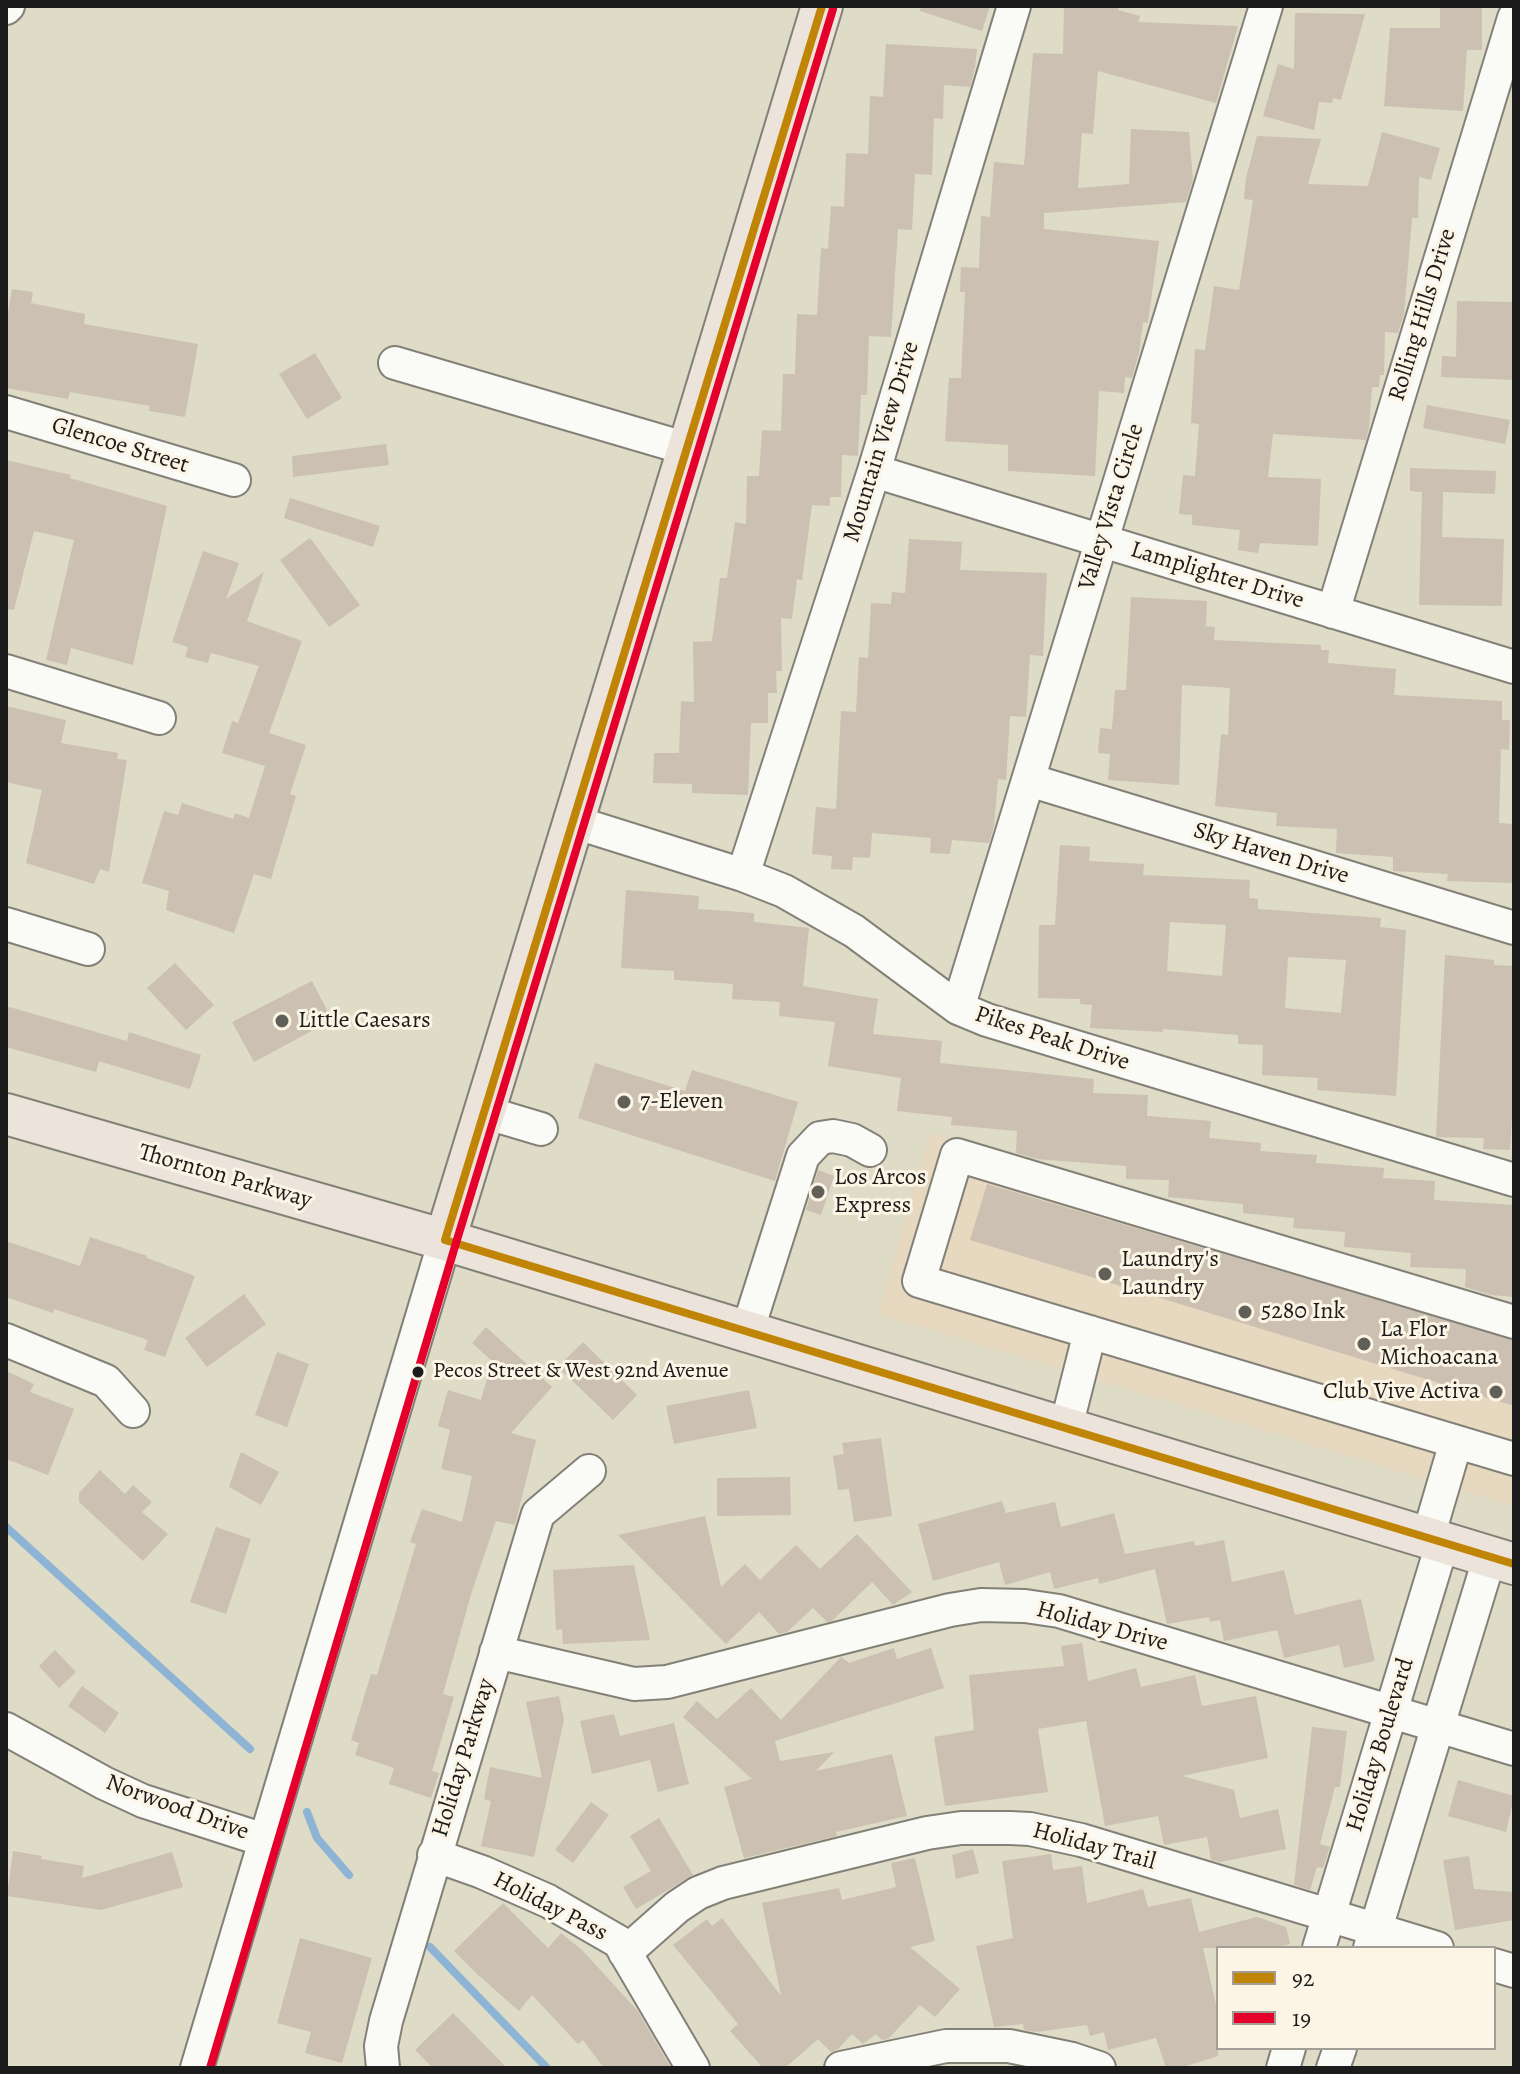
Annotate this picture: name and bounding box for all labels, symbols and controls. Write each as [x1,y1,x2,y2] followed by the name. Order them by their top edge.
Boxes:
[1383,225,1463,405] street label: Rolling Hills Drive
[838,338,926,546] street label: Mountain View Drive
[48,411,192,481] street label: Glencoe Street
[1073,420,1151,594] street label: Valley Vista Circle
[1127,536,1307,616] street label: Lamplighter Drive
[1190,817,1352,891] street label: Sky Haven Drive
[971,1000,1133,1078] street label: Pikes Peak Drive
[298,1007,431,1035] place label: Little Caesars
[273,1012,291,1030] marker: Little Caesars
[640,1088,723,1116] place label: 7-Eleven
[615,1093,633,1111] marker: 7-Eleven
[135,1139,315,1215] street label: Thornton Parkway
[834,1164,926,1220] place label: Los Arcos Express
[809,1183,827,1201] marker: Los Arcos Express
[1121,1246,1219,1302] place label: Laundry's Laundry
[1096,1265,1114,1283] marker: Laundry's Laundry
[1261,1298,1345,1326] place label: 5280 Ink
[1236,1303,1254,1321] marker: 5280 Ink
[1380,1316,1498,1372] place label: La Flor Michoacana
[1355,1335,1373,1353] marker: La Flor Michoacana
[433,1359,729,1385] place label: Pecos Street & West 92nd Avenue
[410,1364,426,1380] marker: Pecos Street & West 92nd Avenue
[1323,1378,1480,1406] place label: Club Vive Activa
[1487,1383,1505,1401] marker: Club Vive Activa
[1033,1596,1171,1658] street label: Holiday Drive
[1341,1655,1421,1835] street label: Holiday Boulevard
[426,1675,502,1841] street label: Holiday Parkway
[101,1769,253,1847] street label: Norwood Drive
[1029,1817,1159,1877] street label: Holiday Trail
[488,1866,612,1948] street label: Holiday Pass
[1216,1946,1496,2050] legend
[1292,1962,1314,1994] text: 92
[1292,2002,1311,2034] text: 19

